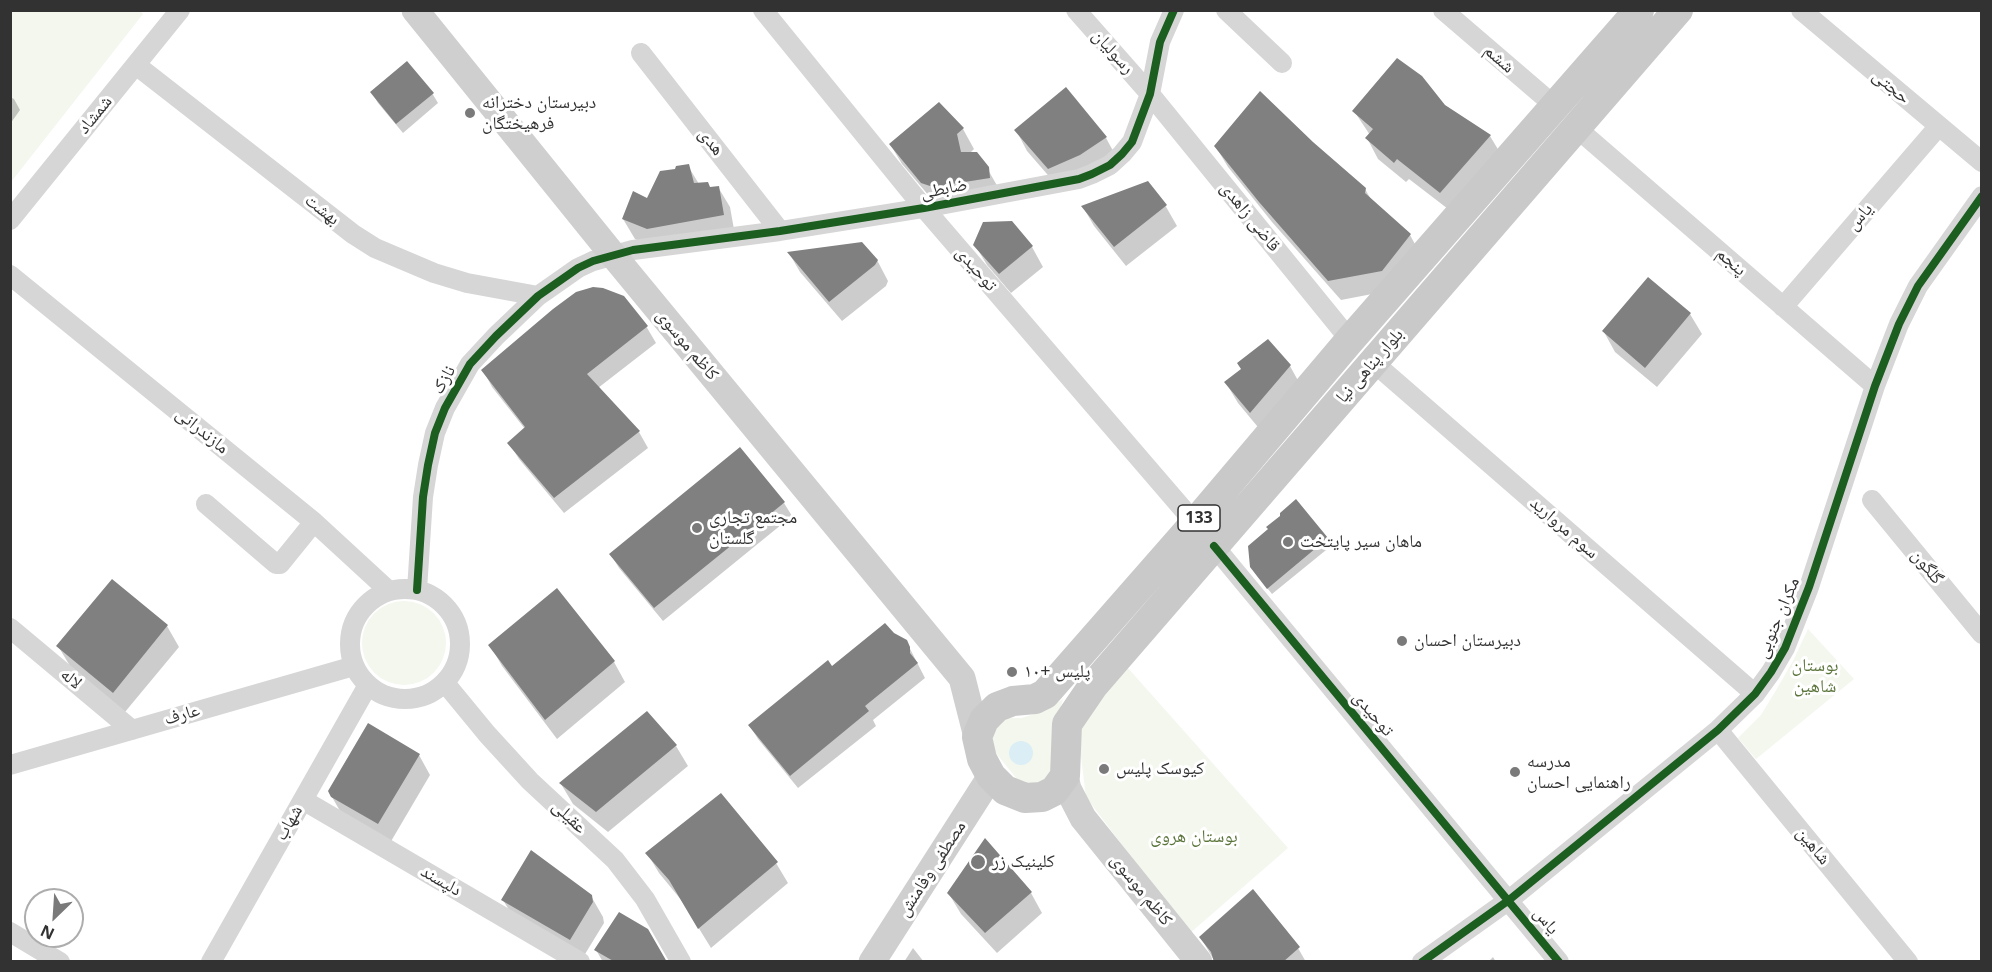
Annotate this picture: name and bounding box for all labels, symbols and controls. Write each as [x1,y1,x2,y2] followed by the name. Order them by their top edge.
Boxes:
[1087,25,1139,79] street label: رسولیان
[1479,40,1519,78] street label: ششم
[1868,65,1914,109] street label: حجتی
[73,91,117,139] street label: شمشاد
[482,92,596,134] place label: دبیرستان دخترانه فرهیختگان
[463,106,477,120] marker: دبیرستان دخترانه فرهیختگان
[694,124,728,160] street label: هدی
[919,174,969,204] street label: ضابطی
[1215,178,1285,256] street label: قاضی زاهدی
[300,190,344,230] street label: بهشت
[1842,199,1878,235] street label: یاس
[951,242,1001,296] street label: توحیدی
[1711,243,1751,281] street label: پنجم
[651,305,723,385] street label: کاظم موسوی
[1332,324,1408,408] street label: بلوار پناهی نیا
[427,362,461,398] street label: نازک
[171,403,233,459] street label: مازندرانی
[1525,492,1603,564] street label: سوم مروارید
[1178,505,1220,531] road number: 133
[709,507,797,550] place label: مجتمع تجاری گلستان
[690,521,704,535] marker: مجتمع تجاری گلستان
[1300,531,1422,553] place label: ماهان سیر پایتخت
[1281,535,1295,549] marker: ماهان سیر پایتخت
[1906,545,1948,589] street label: گلگون
[1751,574,1805,662] street label: مکران جنوبی
[1414,630,1521,652] place label: دبیرستان احسان
[1395,634,1409,648] marker: دبیرستان احسان
[1792,655,1838,698] park label: بوستان شاهین
[1024,661,1091,683] place label: پلیس +۱۰
[56,664,86,694] street label: لاله
[1005,665,1019,679] marker: پلیس +۱۰
[1348,687,1398,741] street label: توحیدی
[162,700,202,730] street label: عارف
[1527,751,1631,794] place label: مدرسه راهنمایی احسان
[1116,758,1204,780] place label: کیوسک پلیس
[1097,762,1111,776] marker: کیوسک پلیس
[1508,765,1522,779] marker: مدرسه راهنمایی احسان
[547,796,591,838] street label: عقیلی
[270,802,308,844] street label: شهاب
[893,817,971,921] street label: مصطفی وفامنش
[1791,823,1835,869] street label: شاهین
[1150,826,1238,848] park label: بوستان هروی
[1106,850,1176,930] street label: کاظم موسوی
[992,851,1055,873] place label: کلینیک زر
[969,853,987,871] marker: کلینیک زر
[417,861,465,901] street label: دلپسند
[24,888,84,948] north arrow
[1528,903,1564,939] street label: یاس
[37,920,58,945] text: N

